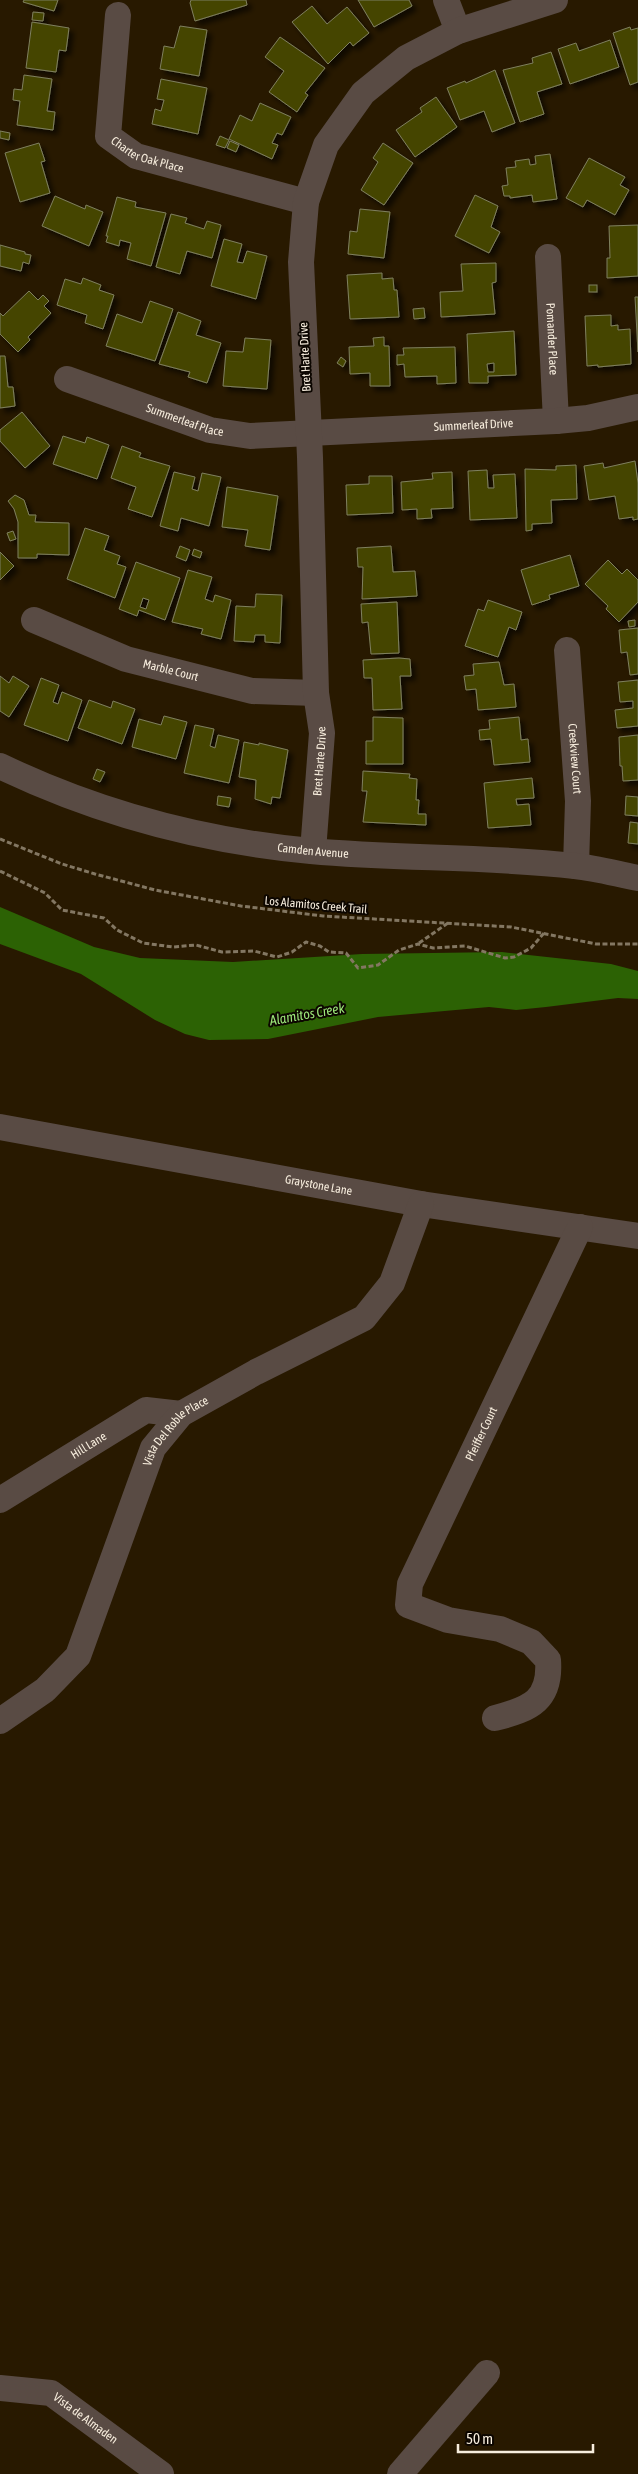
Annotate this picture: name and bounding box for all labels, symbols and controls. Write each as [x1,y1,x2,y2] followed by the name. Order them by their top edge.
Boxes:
[108,133,185,176] street label: Charter Oak Place
[543,302,561,375] street label: Pomander Place
[296,322,314,392] street label: Bret Harte Drive
[144,401,224,439] street label: Summerleaf Place
[433,416,514,434] street label: Summerleaf Drive
[141,657,200,684] street label: Marble Court
[565,723,585,795] street label: Creekview Court
[310,726,329,796] street label: Bret Harte Drive
[277,840,349,861] street label: Camden Avenue
[264,894,369,917] street label: Los Alamitos Creek Trail
[267,999,347,1029] water label: Alamitos Creek
[284,1172,353,1198] street label: Graystone Lane
[140,1393,211,1468] street label: Vista Del Roble Place
[463,1404,501,1463] street label: Pfeiffer Court
[68,1429,109,1462] street label: Hill Lane
[50,2390,120,2447] street label: Vista de Almaden
[458,2422,593,2454] scale bar
[466,2430,493,2447] text: 50 m

